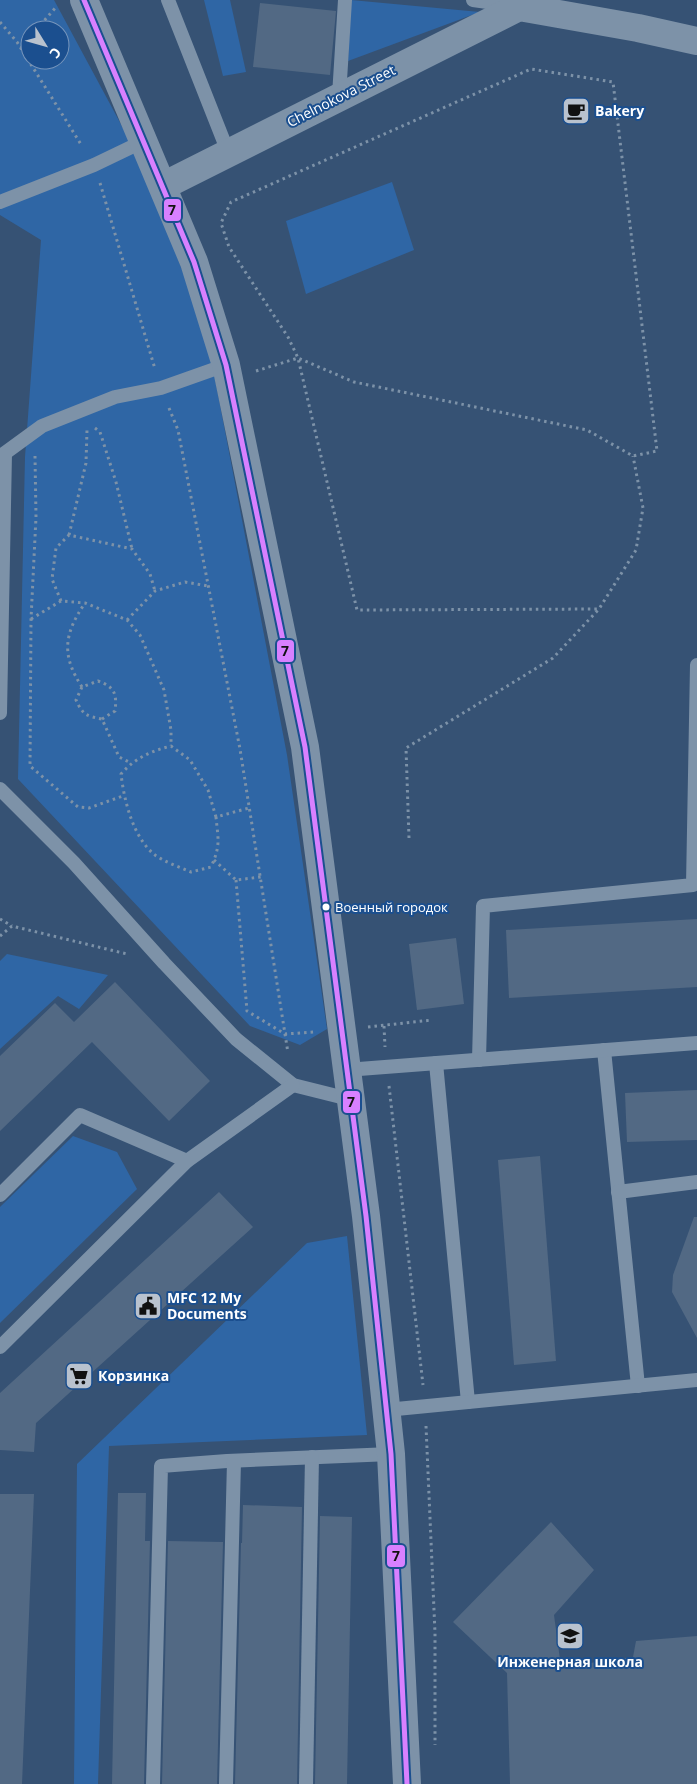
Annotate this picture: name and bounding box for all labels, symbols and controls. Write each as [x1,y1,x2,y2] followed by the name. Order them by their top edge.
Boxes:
[20,20,70,70] north arrow
[45,44,66,62] text: С
[283,60,398,131] street label: Chelnokova Street
[561,96,591,126] cafe icon: Bakery
[595,101,644,120] place label: Bakery
[163,198,182,222] line badge: 7
[168,200,176,219] text: 7
[276,639,295,663] line badge: 7
[281,641,289,660] text: 7
[335,898,448,916] place label: Военный городок
[321,902,331,912] marker: Военный городок
[342,1090,361,1114] line badge: 7
[347,1092,355,1111] text: 7
[167,1288,247,1323] place label: MFC 12 My Documents
[133,1291,163,1321] public building icon: MFC 12 My Documents
[64,1361,94,1391] supermarket icon: Корзинка
[98,1366,169,1385] place label: Корзинка
[386,1544,406,1568] line badge: 7
[392,1546,400,1565] text: 7
[555,1621,585,1651] school or university icon: Инженерная школа
[497,1652,643,1671] place label: Инженерная школа

